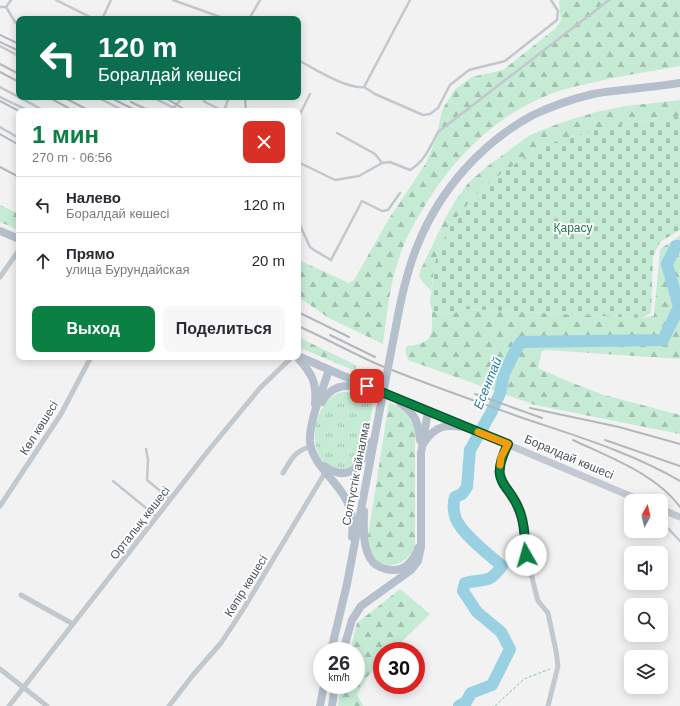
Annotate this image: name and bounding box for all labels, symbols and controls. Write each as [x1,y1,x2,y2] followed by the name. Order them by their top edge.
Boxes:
[32,32,84,84] icon: left
[98,32,177,63] text: 120 m
[98,65,241,85] text: Боралдай көшесі
[32,121,99,148] text: 1 мин
[243,121,285,163] button: close
[32,150,112,165] text: 270 m · 06:56
[66,189,121,206] text: Налево
[32,194,54,216] icon: left
[243,196,285,213] text: 120 m
[66,206,169,221] text: Боралдай көшесі
[553,221,593,235] park label: Қарасу
[66,245,115,262] text: Прямо
[32,250,54,272] icon: ahead
[252,252,285,269] text: 20 m
[66,262,190,277] text: улица Бурундайская
[32,306,155,352] button: Выход
[163,306,285,352] button: Поделиться
[470,355,505,411] water label: Есентай
[350,369,384,403] pin
[356,375,378,397] icon: arrive
[17,398,61,458] street label: Көл көшесі
[339,421,373,527] street label: Солтүстік айналма
[522,432,616,482] street label: Боралдай көшесі
[107,484,173,562] street label: Орталық көшесі
[624,494,668,538] north arrow
[624,494,668,694] map controls
[505,534,547,576] position arrow
[624,546,668,590] button: sound
[222,553,270,619] street label: Көпір көшесі
[624,598,668,642] button: search
[373,642,425,694] speed limit sign: 30
[624,650,668,694] button: layers
[328,652,350,674] text: 26
[328,672,350,683] text: km/h

